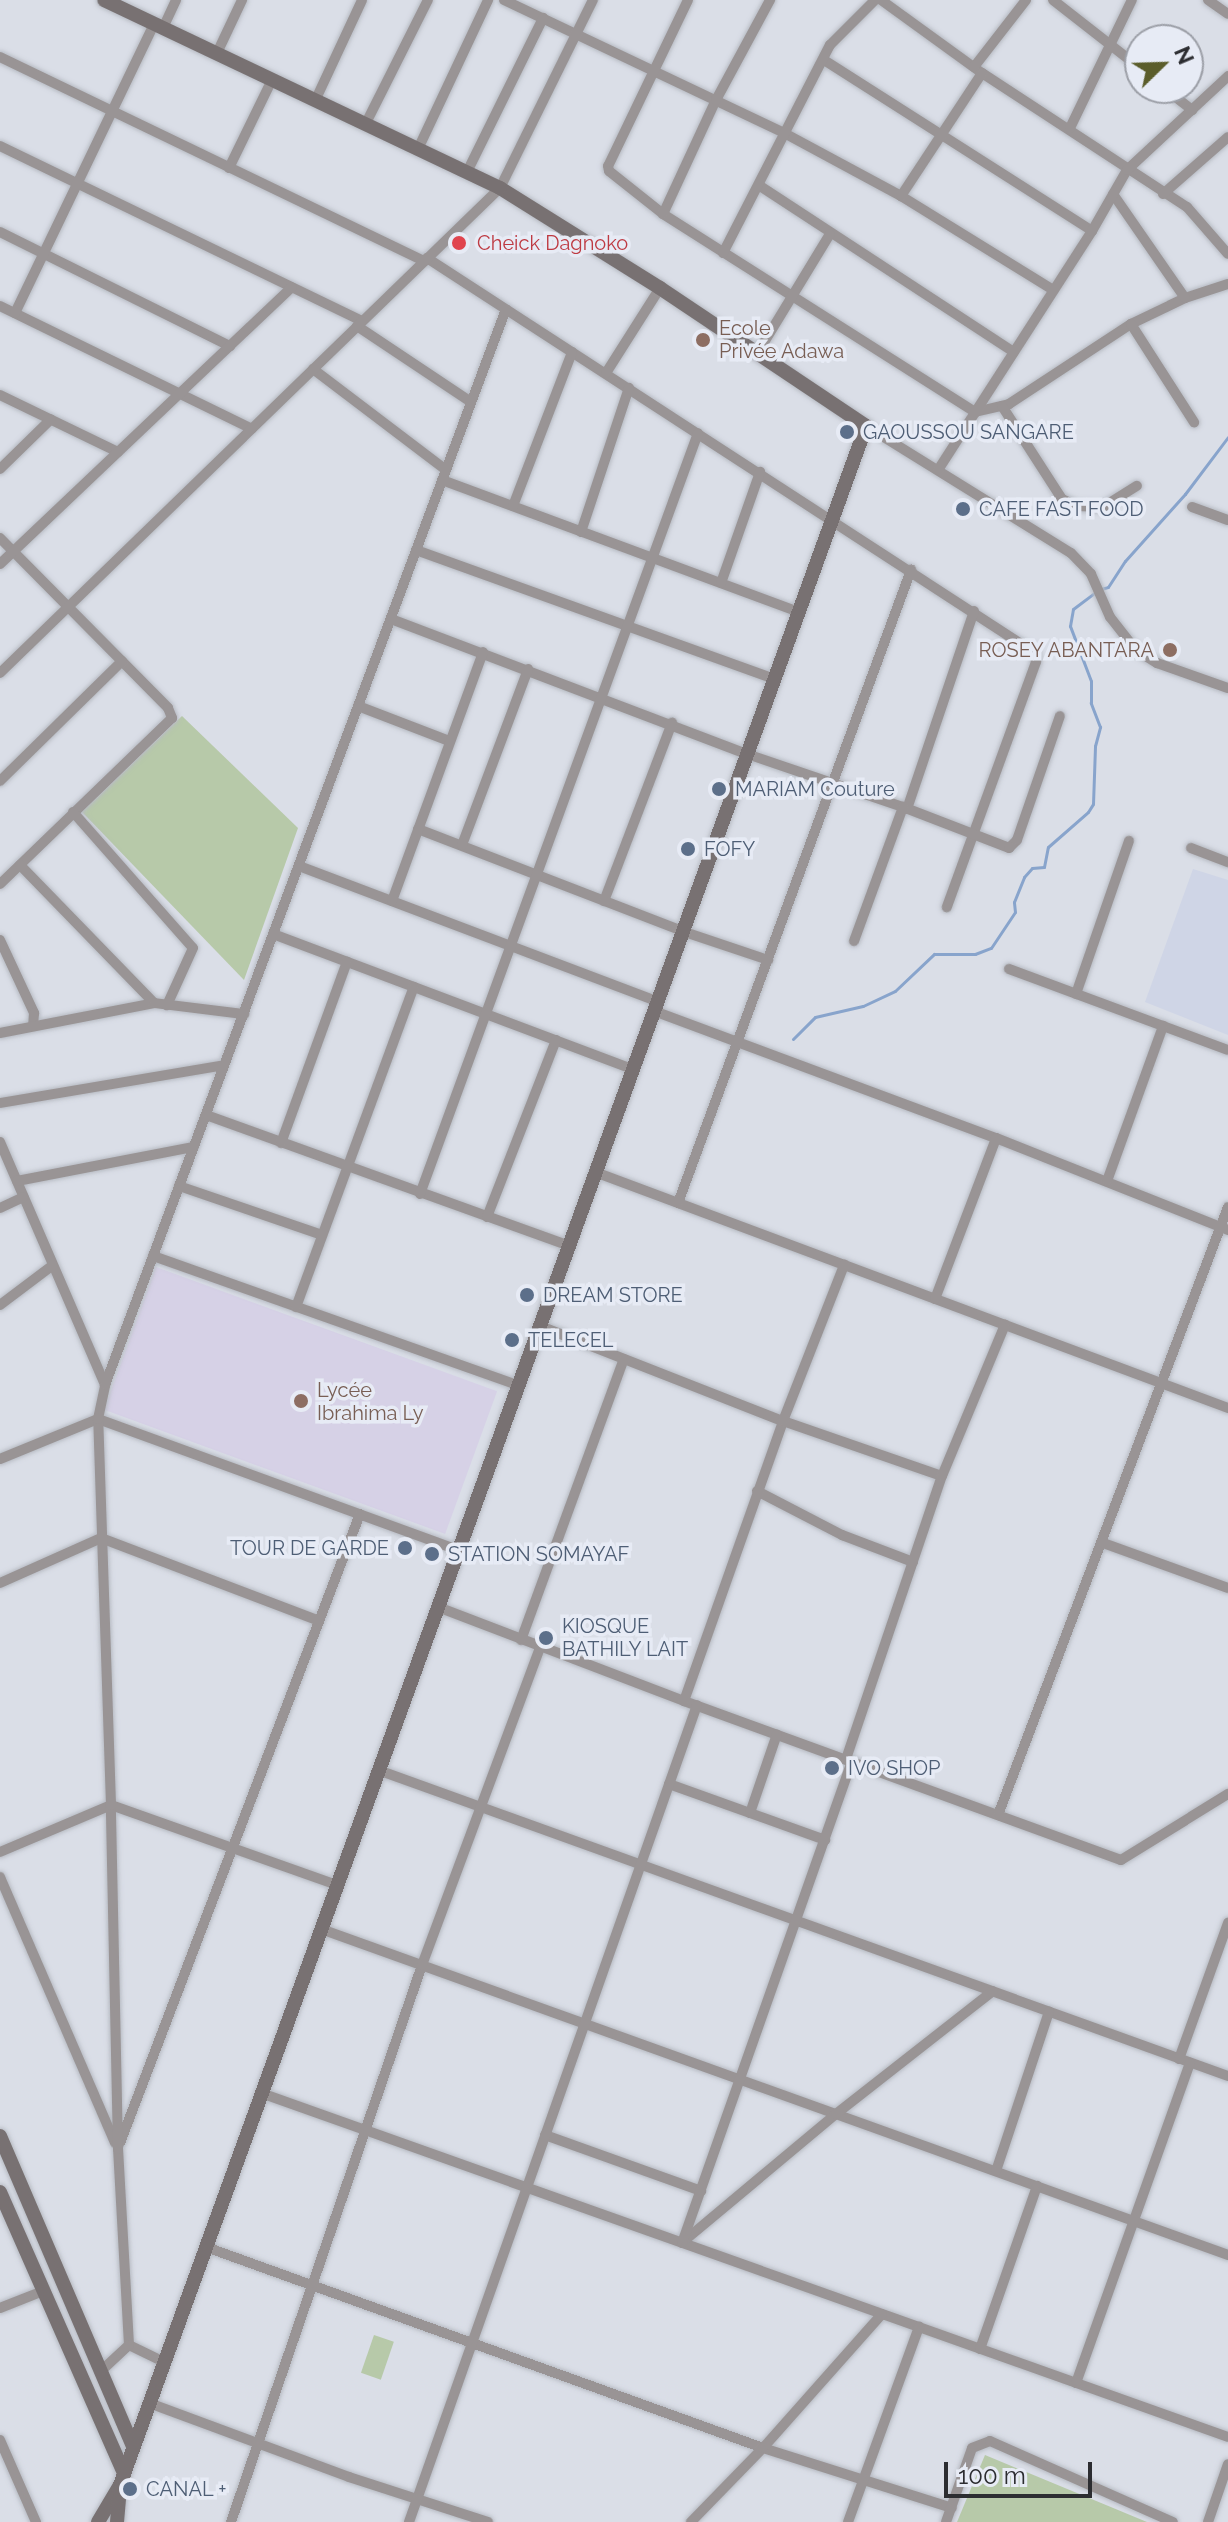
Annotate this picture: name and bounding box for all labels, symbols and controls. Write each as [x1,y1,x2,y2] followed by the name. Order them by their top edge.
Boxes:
[1124,24,1204,104] north arrow
[1169,43,1199,68] text: N
[477,231,628,255] place label: Cheick Dagnoko
[448,232,470,254] marker: Cheick Dagnoko
[719,316,845,363] place label: Ecole Privée Adawa
[694,331,712,349] marker: Ecole Privée Adawa
[863,420,1074,444] place label: GAOUSSOU SANGARE
[838,423,856,441] marker: GAOUSSOU SANGARE
[979,497,1144,521] place label: CAFE FAST FOOD
[954,500,972,518] marker: CAFE FAST FOOD
[977,638,1154,662] place label: ROSEY ABANTARA
[1161,641,1179,659] marker: ROSEY ABANTARA
[735,777,895,801] place label: MARIAM Couture
[710,780,728,798] marker: MARIAM Couture
[704,837,755,861] place label: FOFY
[679,840,697,858] marker: FOFY
[543,1283,683,1307] place label: DREAM STORE
[518,1286,536,1304] marker: DREAM STORE
[528,1328,613,1352] place label: TELECEL
[503,1331,521,1349] marker: TELECEL
[317,1378,423,1425] place label: Lycée Ibrahima Ly
[292,1392,310,1410] marker: Lycée Ibrahima Ly
[230,1536,389,1560] place label: TOUR DE GARDE
[396,1539,414,1557] marker: TOUR DE GARDE
[448,1542,629,1566] place label: STATION SOMAYAF
[423,1545,441,1563] marker: STATION SOMAYAF
[562,1614,689,1661] place label: KIOSQUE BATHILY LAIT
[537,1629,555,1647] marker: KIOSQUE BATHILY LAIT
[848,1756,940,1780] place label: IVO SHOP
[823,1759,841,1777] marker: IVO SHOP
[948,2446,1096,2496] scale bar
[958,2461,1026,2490] text: 100 m
[146,2477,227,2501] place label: CANAL +
[121,2480,139,2498] marker: CANAL +

